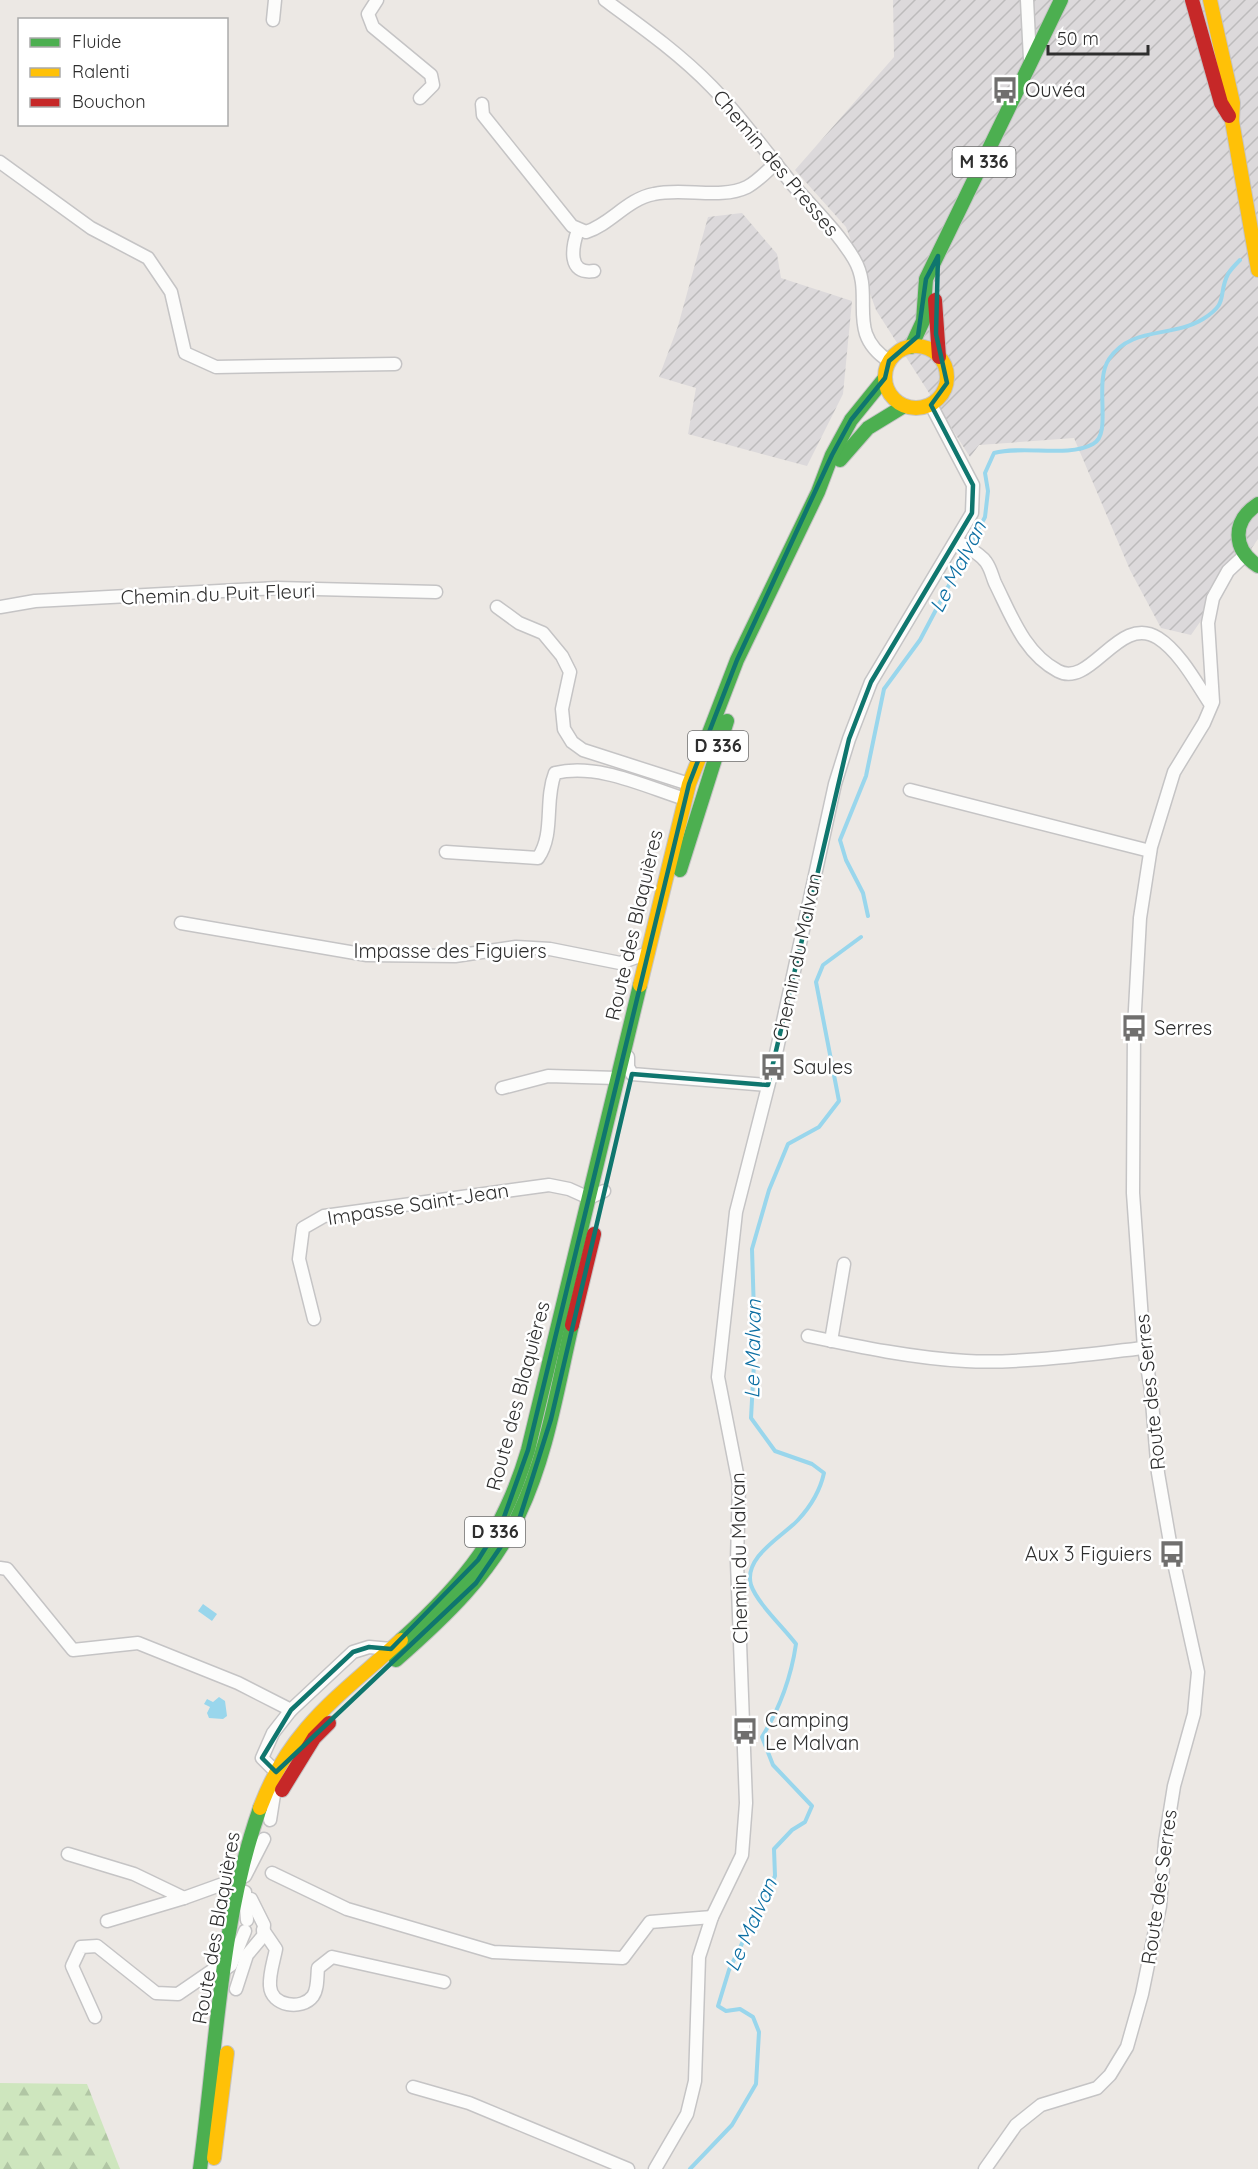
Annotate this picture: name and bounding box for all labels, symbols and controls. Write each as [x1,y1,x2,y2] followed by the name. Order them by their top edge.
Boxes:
[18,18,228,126] legend
[1048,18,1148,56] scale bar
[1057,27,1099,50] text: 50 m
[72,30,121,53] text: Fluide
[72,60,130,83] text: Ralenti
[990,75,1020,105] bus stop icon: Ouvéa
[1025,77,1086,102] place label: Ouvéa
[708,84,845,241] street label: Chemin des Presses
[72,90,146,113] text: Bouchon
[952,147,1016,177] road number: M 336
[923,516,992,617] water label: Le Malvan
[120,578,316,609] street label: Chemin du Puit Fleuri
[688,731,748,761] road number: D 336
[599,827,668,1023] street label: Route des Blaquières
[766,870,827,1043] street label: Chemin du Malvan
[353,938,547,963] street label: Impasse des Figuiers
[1119,1013,1149,1043] bus stop icon: Serres
[1154,1015,1212,1040] place label: Serres
[758,1052,788,1082] bus stop icon: Saules
[793,1054,853,1079] place label: Saules
[325,1177,510,1230] street label: Impasse Saint-Jean
[480,1298,555,1493] street label: Route des Blaquières
[738,1298,766,1399] water label: Le Malvan
[1129,1313,1170,1471] street label: Route des Serres
[725,1472,752,1644] street label: Chemin du Malvan
[465,1517,525,1547] road number: D 336
[1157,1539,1187,1569] bus stop icon: Aux 3 Figuiers
[1025,1541,1152,1566] place label: Aux 3 Figuiers
[765,1707,859,1755] place label: Camping Le Malvan
[730,1716,760,1746] bus stop icon: Camping Le Malvan
[1135,1808,1182,1966] street label: Route des Serres
[186,1830,245,2026] street label: Route des Blaquières
[718,1873,782,1975] water label: Le Malvan

